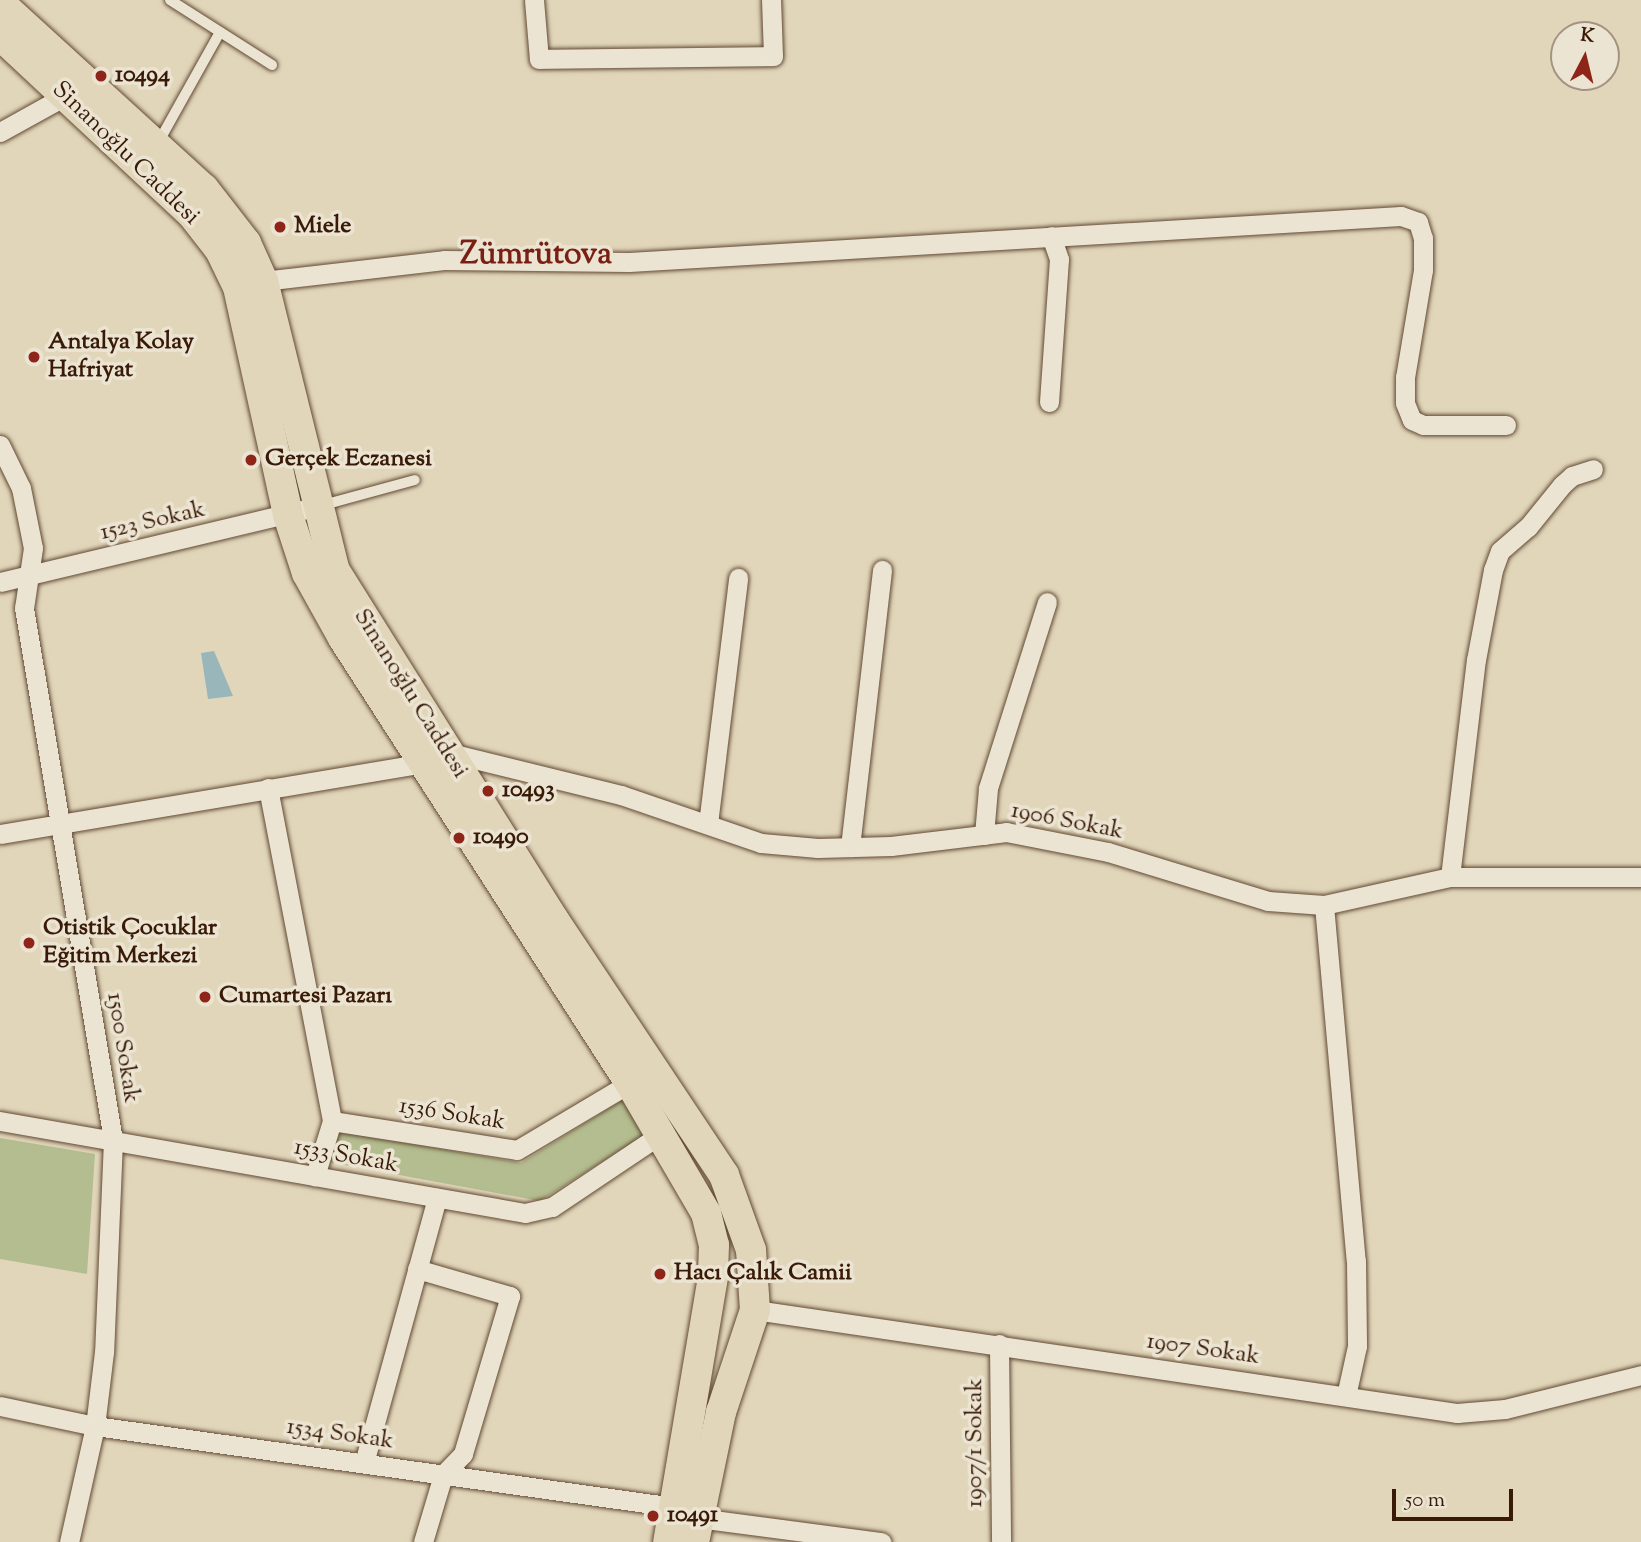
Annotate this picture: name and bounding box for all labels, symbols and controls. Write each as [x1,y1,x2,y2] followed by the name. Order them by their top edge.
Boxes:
[1550,21,1620,91] north arrow
[1579,22,1596,51] text: K
[115,62,170,90] place label: 10494
[93,68,109,84] marker: 10494
[45,76,205,232] street label: Si̇nanoğlu Caddesi
[294,213,351,241] place label: Miele
[272,219,288,235] marker: Miele
[460,236,612,274] district label: Zümrütova
[48,329,194,385] place label: Antalya Kolay Hafriyat
[26,349,42,365] marker: Antalya Kolay Hafriyat
[265,446,432,474] place label: Gerçek Eczanesi
[243,452,259,468] marker: Gerçek Eczanesi
[98,496,208,548] street label: 1523 Sokak
[346,604,474,784] street label: Si̇nanoğlu Caddesi
[502,777,555,805] place label: 10493
[480,783,496,799] marker: 10493
[1008,797,1126,847] street label: 1906 Sokak
[473,824,529,852] place label: 10490
[451,830,467,846] marker: 10490
[43,915,217,971] place label: Otistik Çocuklar Eğitim Merkezi
[21,935,37,951] marker: Otistik Çocuklar Eğitim Merkezi
[219,983,392,1011] place label: Cumartesi Pazarı
[197,989,213,1005] marker: Cumartesi Pazarı
[99,991,145,1105] street label: 1500 Sokak
[397,1092,507,1138] street label: 1536 Sokak
[292,1134,400,1180] street label: 1533 Sokak
[674,1260,852,1288] place label: Hacı Çalık Camii
[652,1266,668,1282] marker: Hacı Çalık Camii
[1145,1328,1261,1372] street label: 1907 Sokak
[962,1378,990,1508] street label: 1907/1 Sokak
[285,1413,395,1457] street label: 1534 Sokak
[1396,1476,1517,1520] scale bar
[1405,1486,1445,1516] text: 50 m
[667,1502,718,1530] place label: 10491
[645,1508,661,1524] marker: 10491

